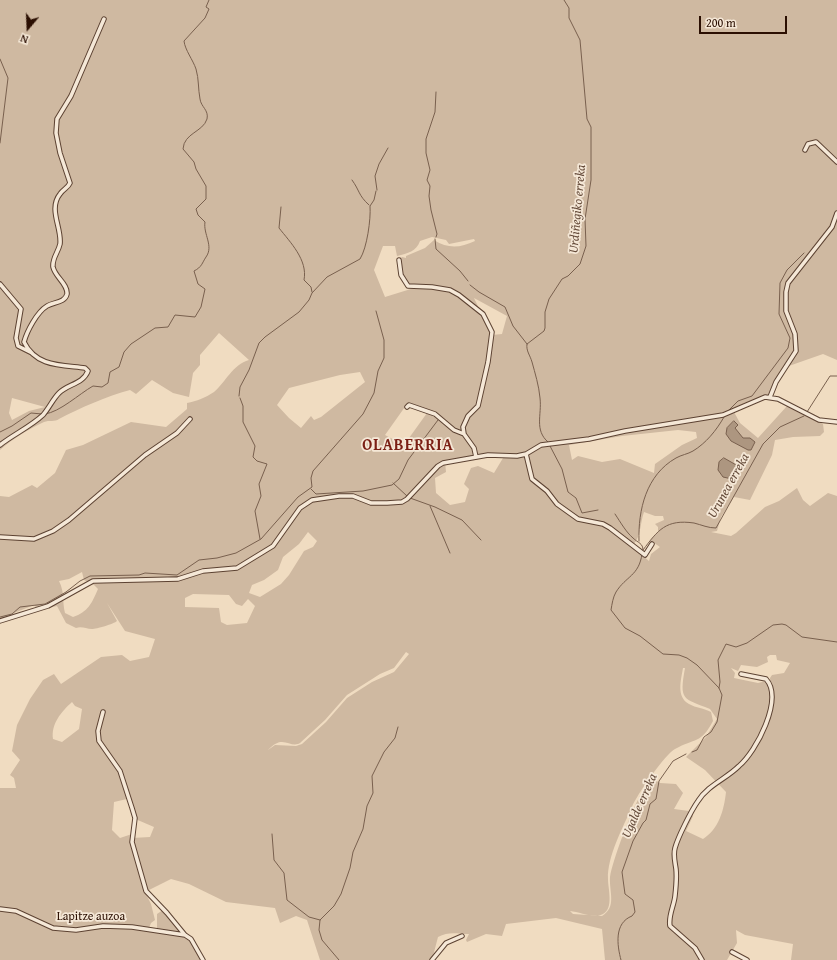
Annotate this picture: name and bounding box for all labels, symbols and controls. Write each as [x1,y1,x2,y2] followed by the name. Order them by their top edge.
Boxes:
[8,8,48,48] north arrow
[701,8,789,34] scale bar
[706,14,736,31] text: 200 m
[18,31,30,48] text: N
[566,164,590,254] water label: Urdiñegiko erreka
[362,436,454,456] district label: OLABERRIA
[705,451,753,521] water label: Urunea erreka
[619,771,661,841] water label: Ugalde erreka
[57,910,125,924] street label: Lapitze auzoa

